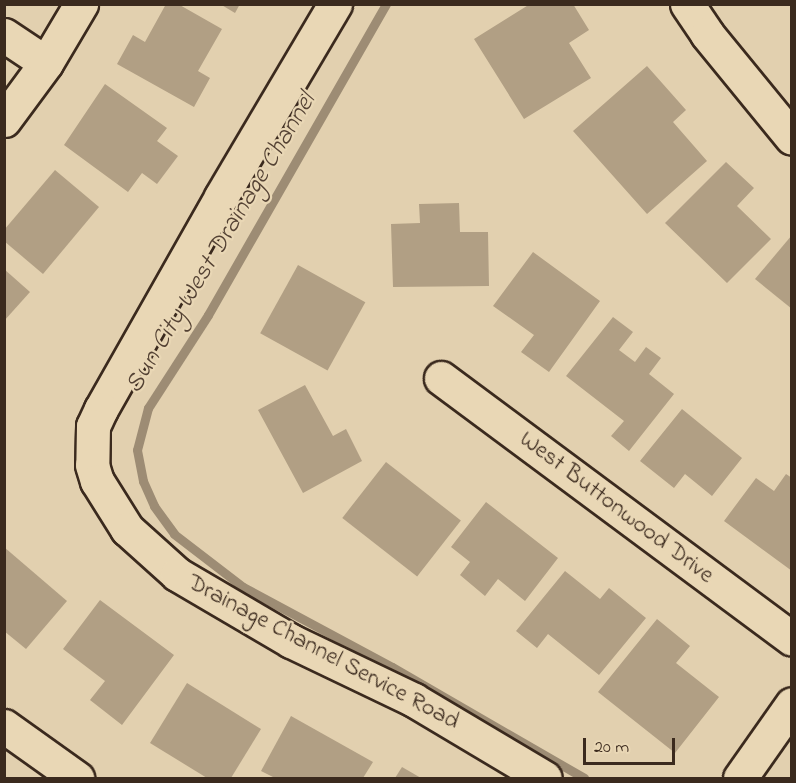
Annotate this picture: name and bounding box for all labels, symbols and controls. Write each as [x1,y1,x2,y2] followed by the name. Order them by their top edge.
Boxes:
[120,88,324,400] water label: Sun City West Drainage Channel
[513,426,719,590] street label: West Buttonwood Drive
[182,569,464,737] street label: Drainage Channel Service Road
[586,726,678,764] scale bar
[594,735,629,761] text: 20 m

